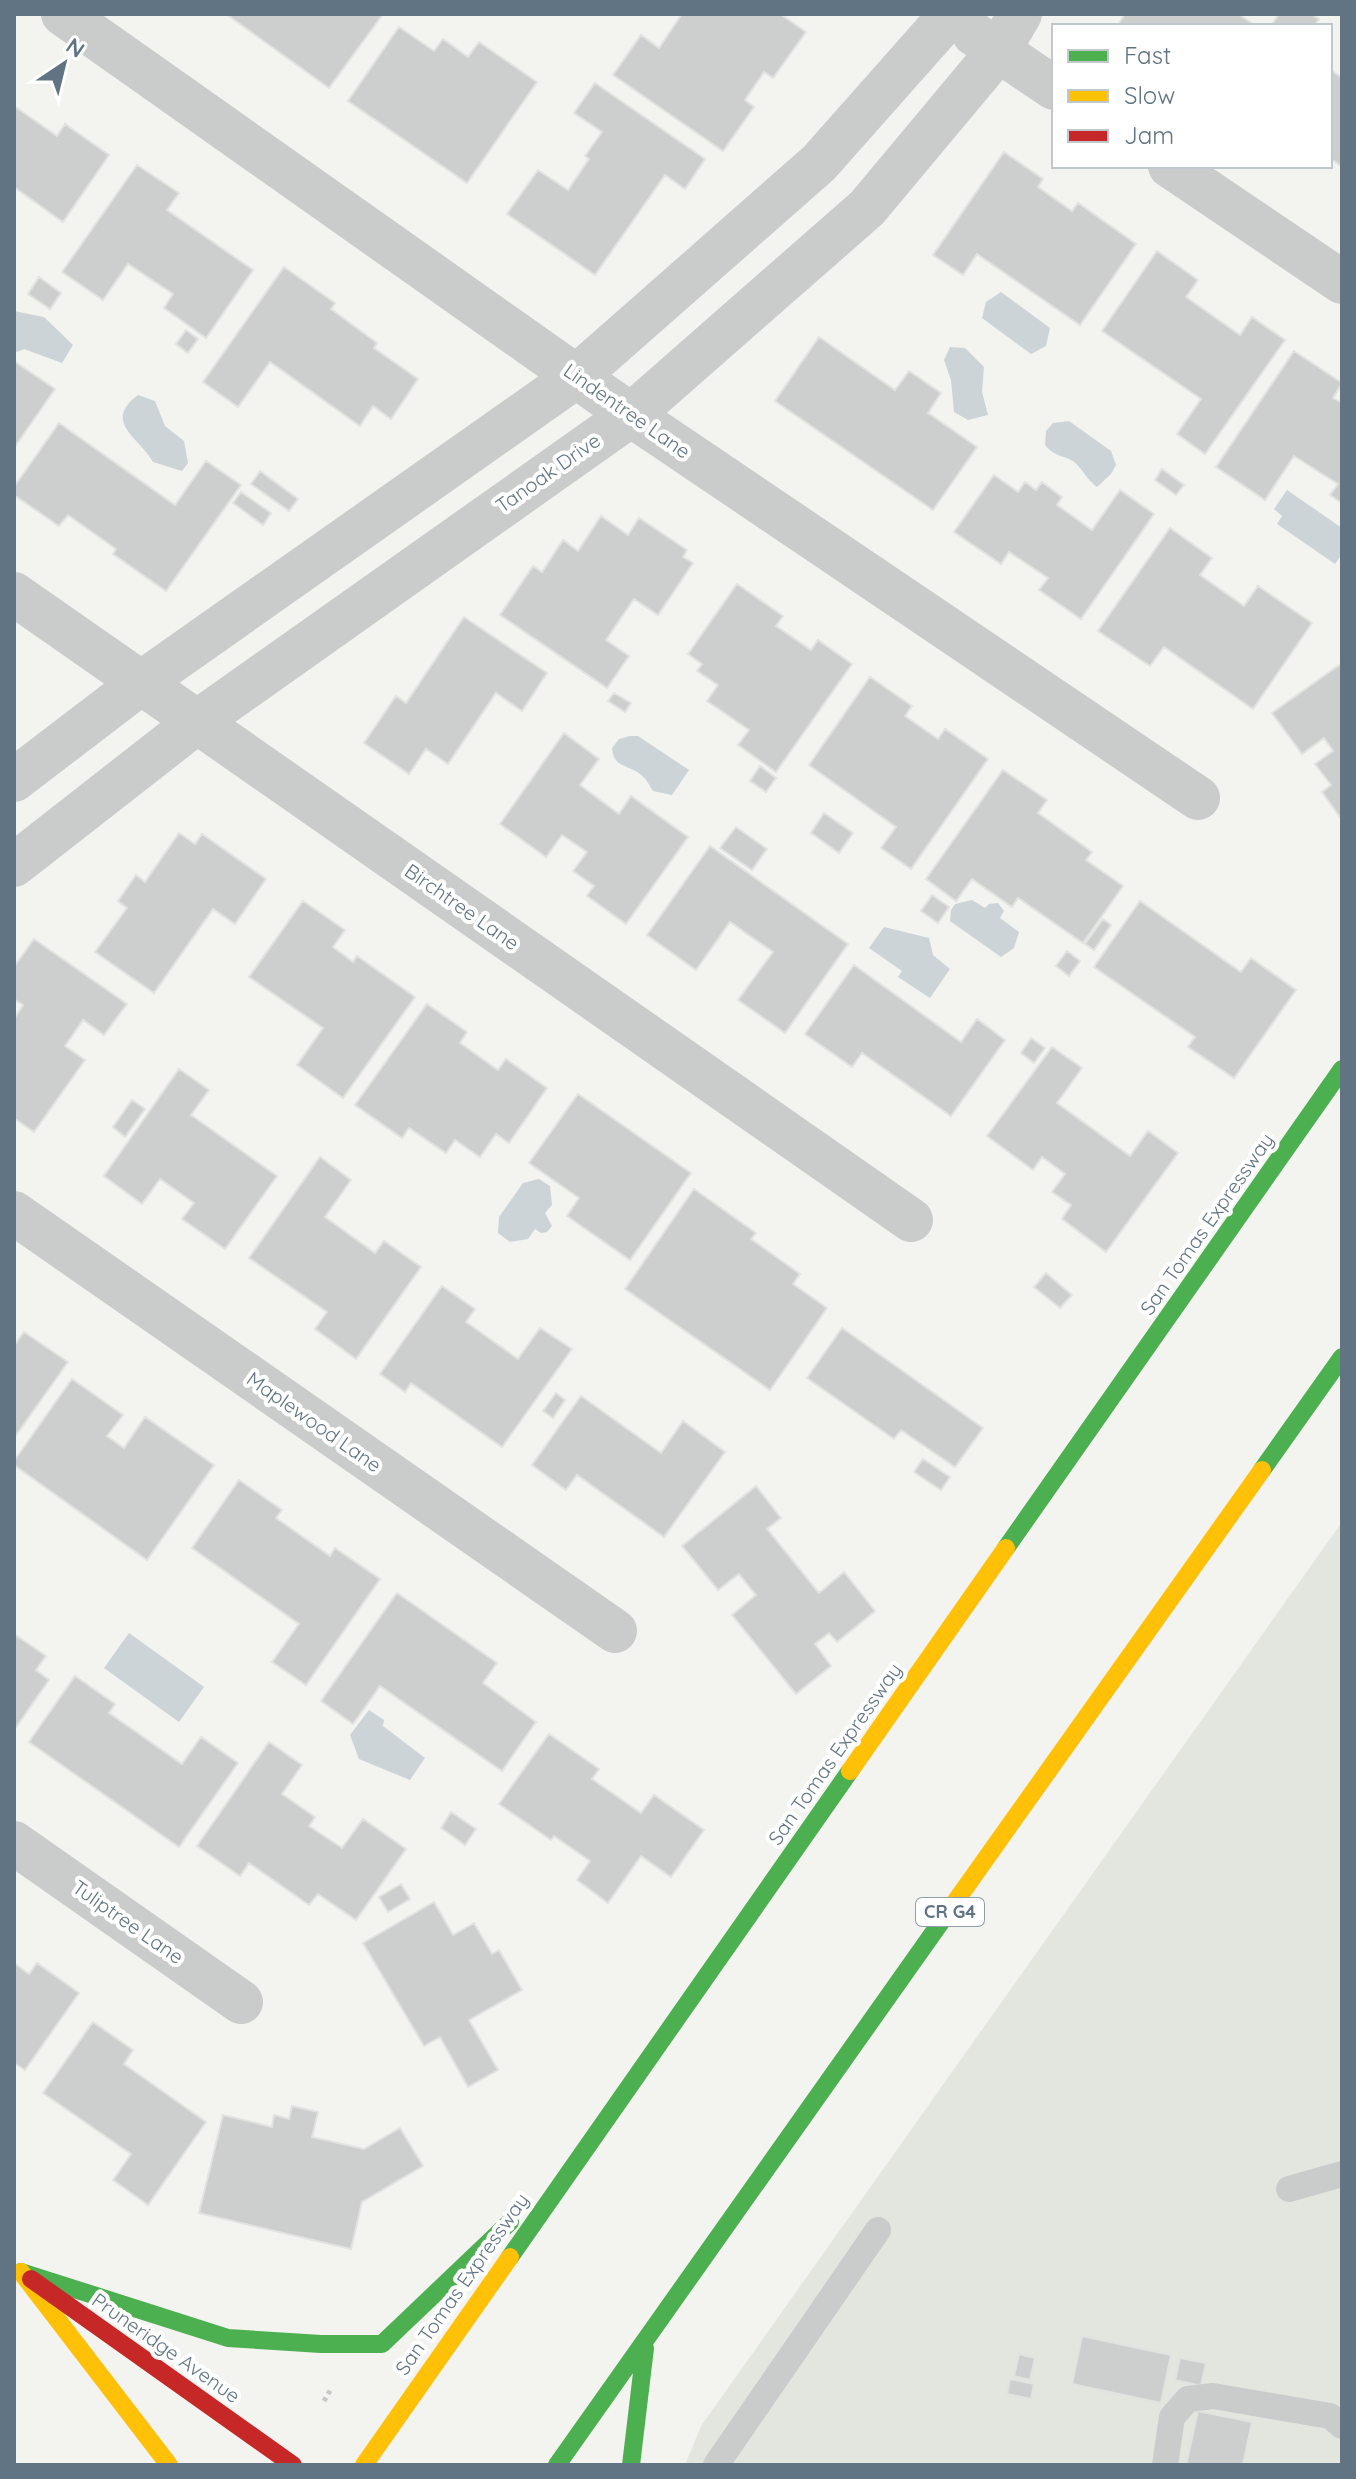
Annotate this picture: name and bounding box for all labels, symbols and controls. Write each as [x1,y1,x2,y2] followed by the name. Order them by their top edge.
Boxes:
[24,24,104,104] north arrow
[1052,24,1332,168] legend
[61,32,90,64] text: N
[1124,40,1171,70] text: Fast
[1124,80,1175,110] text: Slow
[1124,120,1174,150] text: Jam
[559,358,696,464] street label: Lindentree Lane
[490,427,605,518] street label: Tanoak Drive
[400,858,524,955] street label: Birchtree Lane
[1134,1128,1279,1320] street label: San Tomas Expressway
[242,1366,387,1477] street label: Maplewood Lane
[762,1658,907,1850] street label: San Tomas Expressway
[68,1874,189,1969] street label: Tuliptree Lane
[916,1898,984,1926] road number: CR G4
[389,2188,534,2380] street label: San Tomas Expressway
[87,2287,245,2408] street label: Pruneridge Avenue

